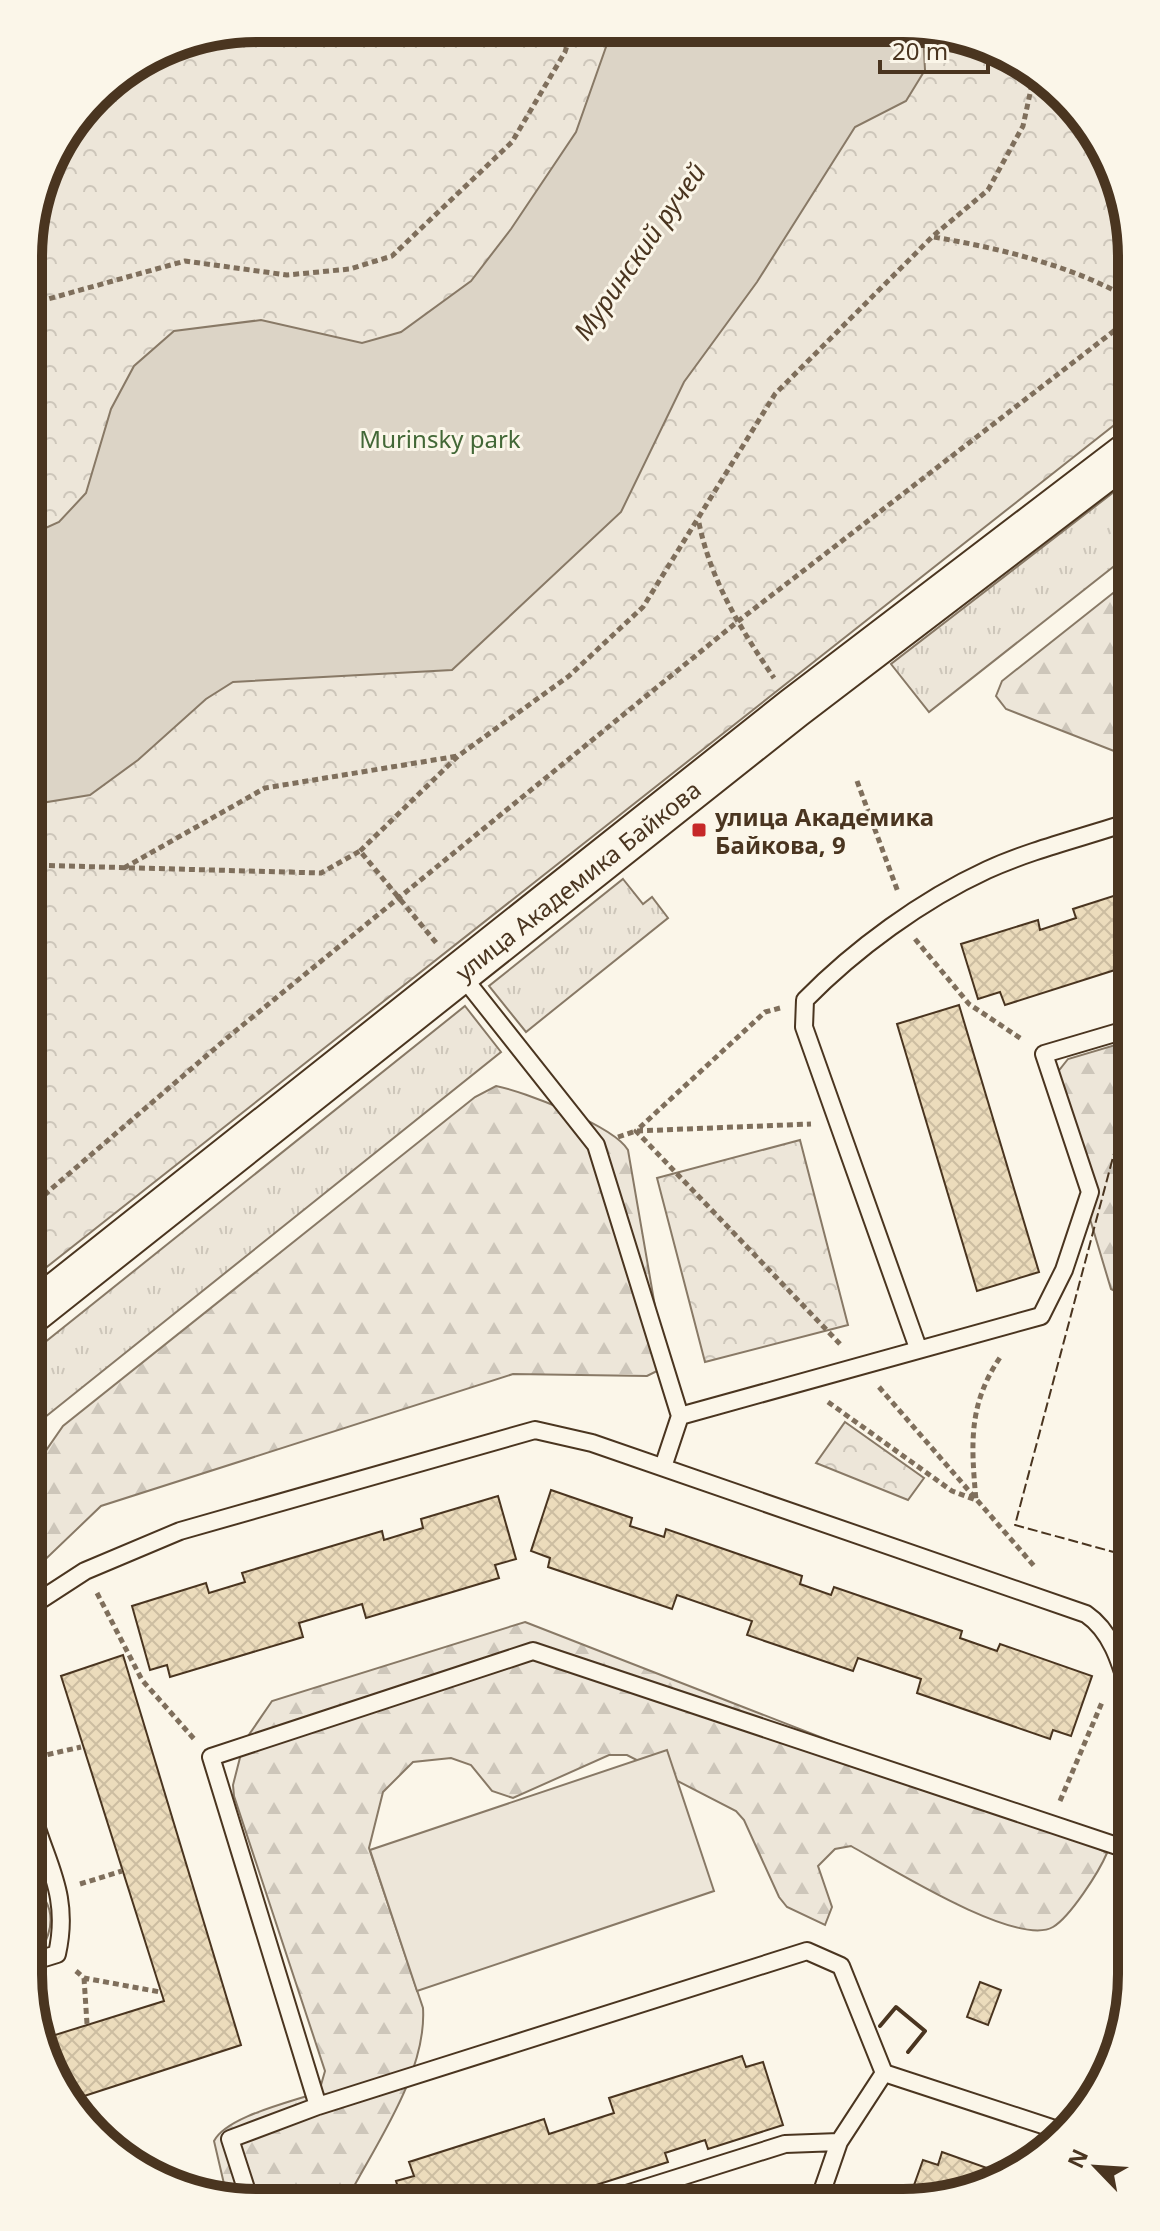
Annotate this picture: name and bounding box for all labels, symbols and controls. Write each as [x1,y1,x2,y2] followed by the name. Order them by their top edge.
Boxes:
[880,24,988,74] scale bar
[892,34,948,67] text: 20 m
[564,155,714,347] water label: Муринский ручей
[359,422,521,455] park label: Murinsky park
[448,772,707,988] street label: улица Академика Байкова
[714,800,934,861] place label: улица Академика Байкова, 9
[690,821,708,839] marker: улица Академика Байкова, 9
[1056,2127,1136,2207] north arrow
[1060,2144,1094,2173] text: N

